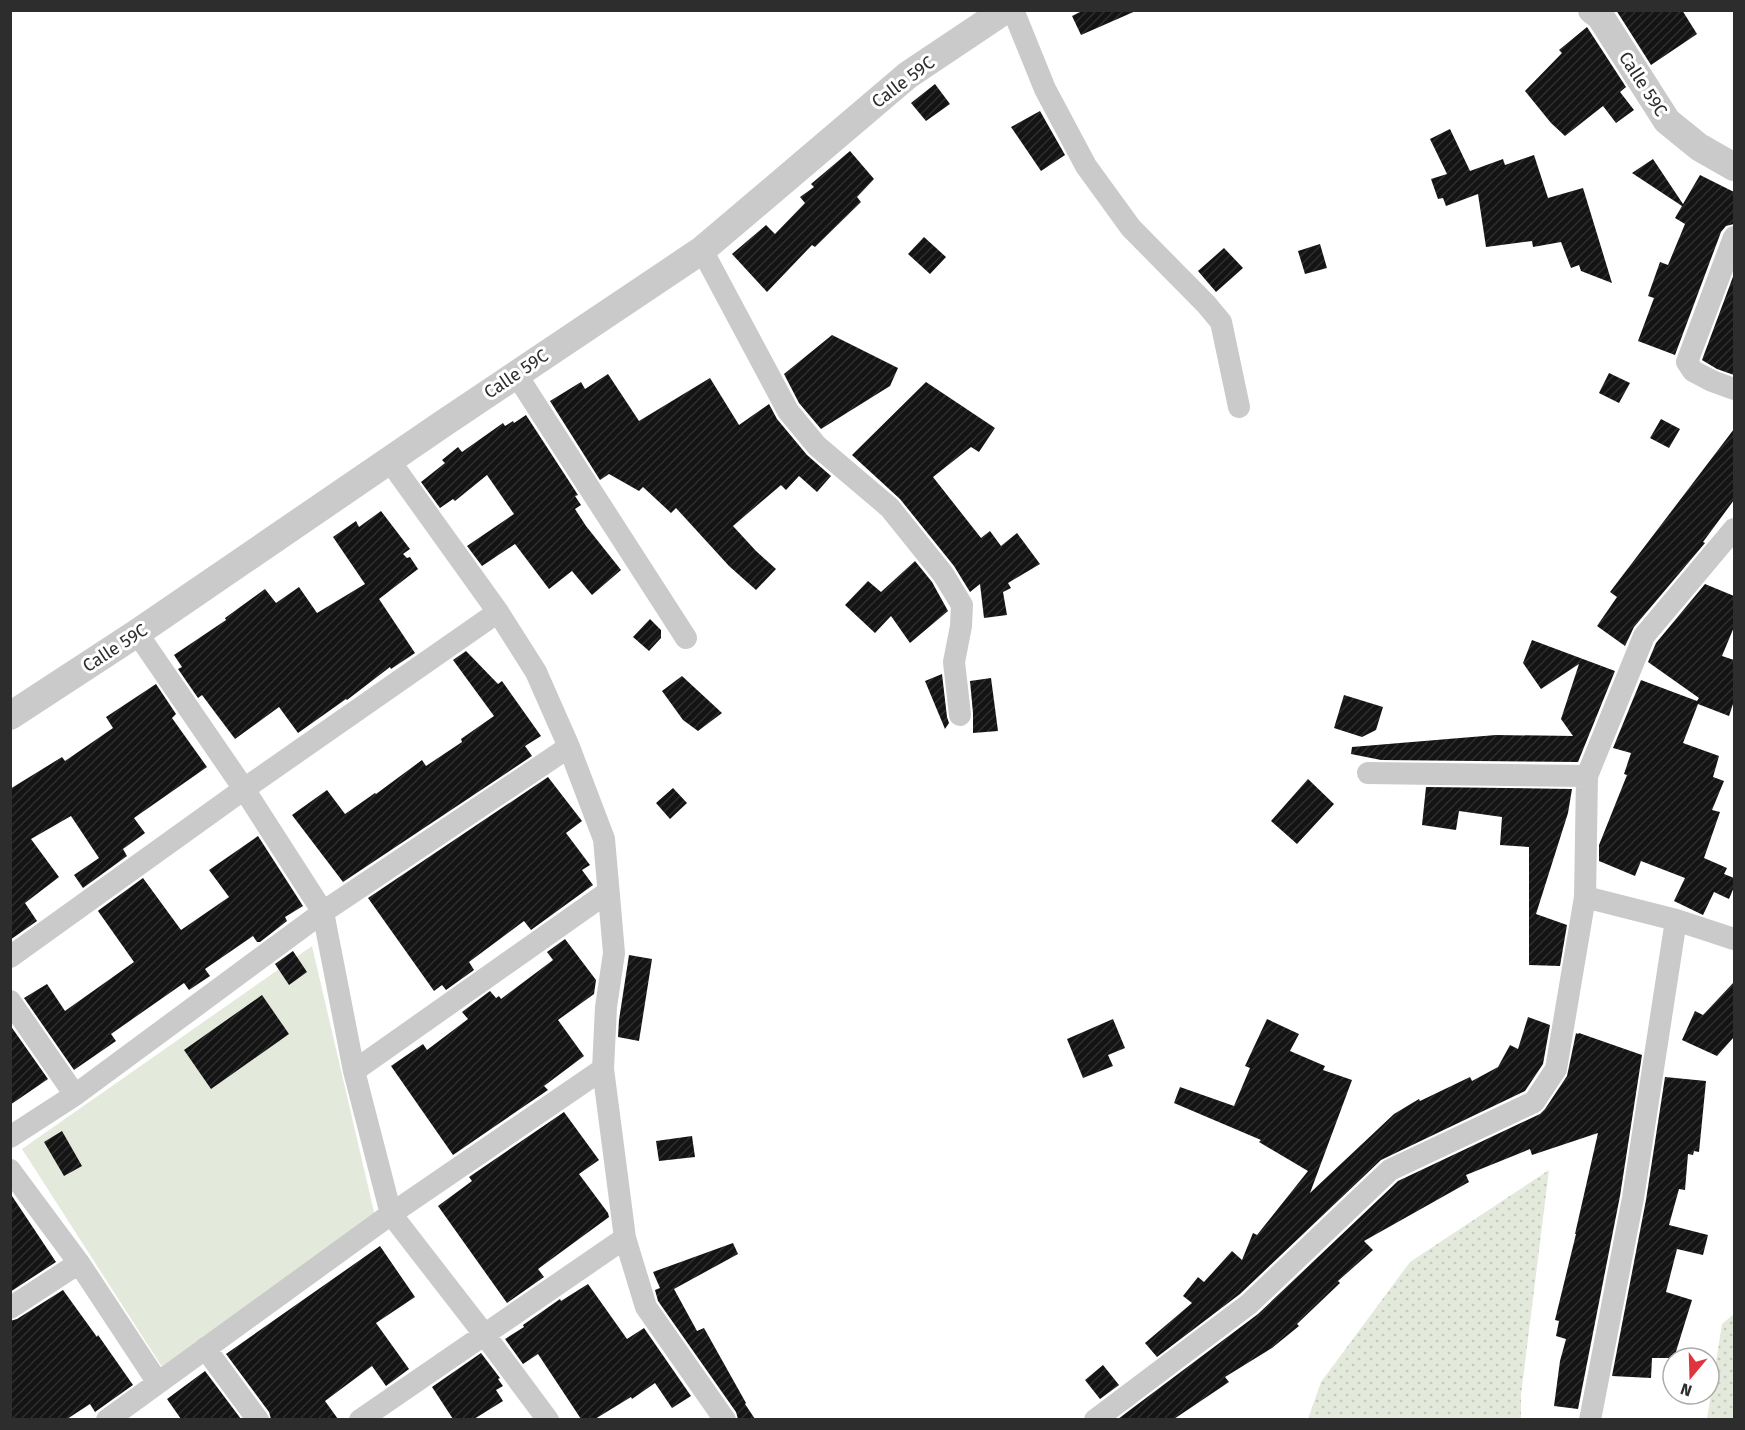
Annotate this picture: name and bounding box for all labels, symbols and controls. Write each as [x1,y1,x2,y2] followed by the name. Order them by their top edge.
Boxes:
[1614,47,1672,121] street label: Calle 59C
[867,51,939,113] street label: Calle 59C
[480,345,552,403] street label: Calle 59C
[78,619,152,677] street label: Calle 59C
[1661,1346,1721,1406] north arrow
[1678,1379,1694,1400] text: N

